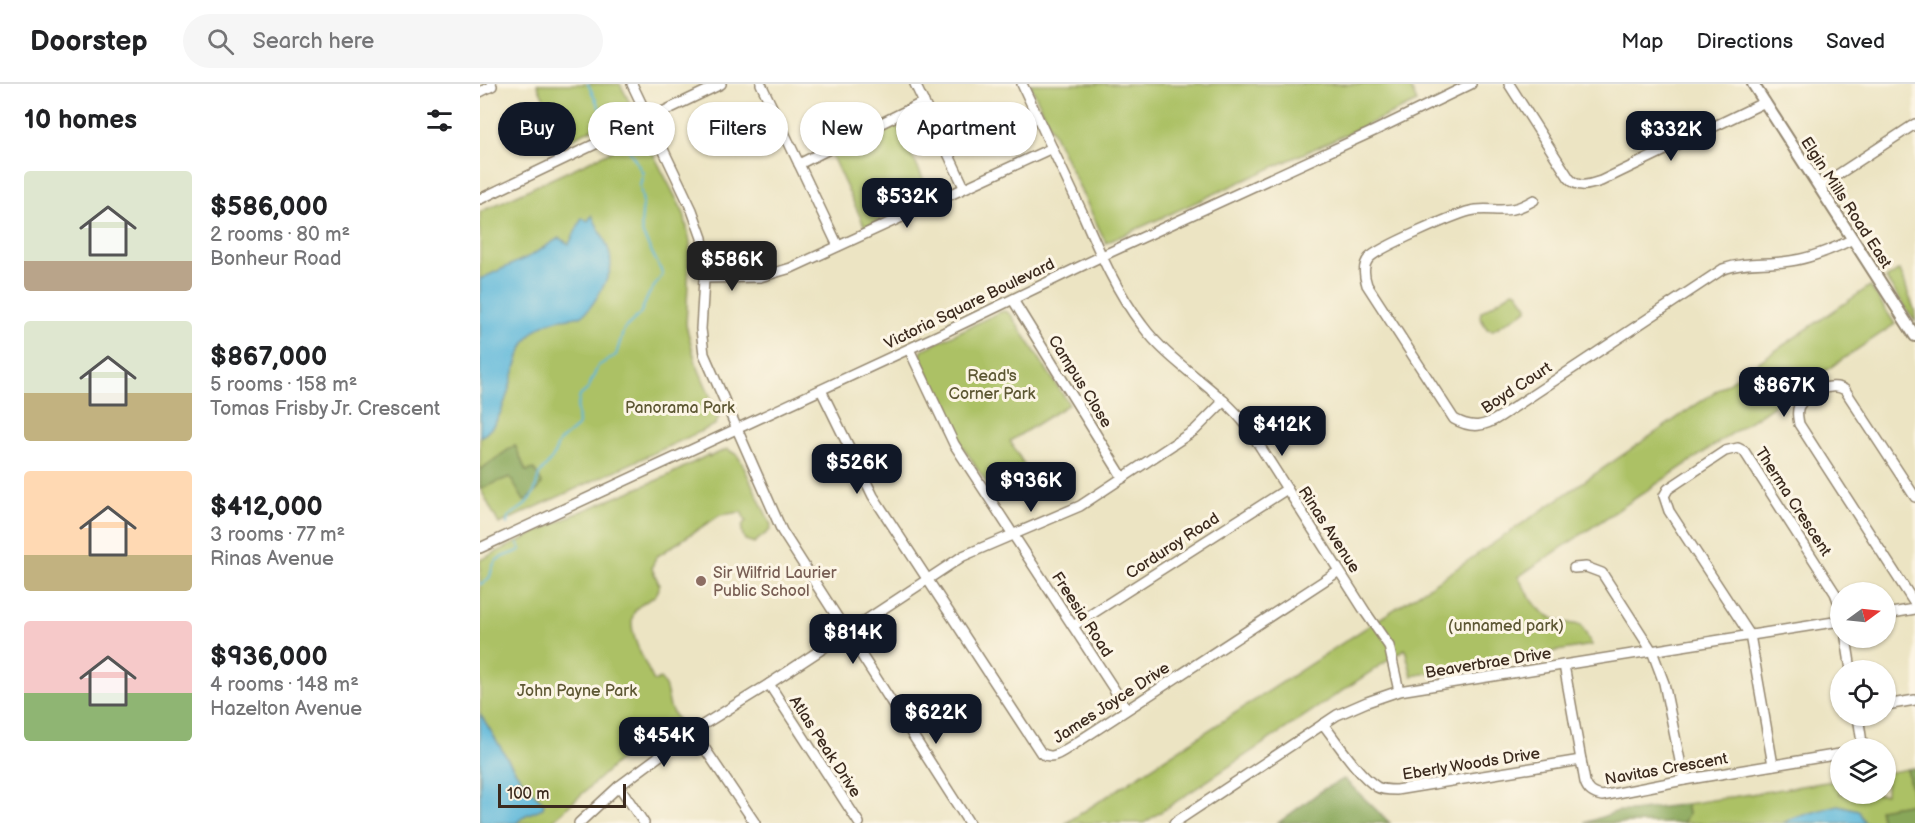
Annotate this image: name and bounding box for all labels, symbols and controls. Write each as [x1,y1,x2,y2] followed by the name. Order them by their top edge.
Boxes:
[183,14,603,68] search box
[30,25,147,58] text: Doorstep
[204,25,237,58] icon: search
[252,28,374,55] text: Search here
[1621,29,1664,54] text: Map
[1697,29,1793,54] text: Directions
[1826,29,1885,54] text: Saved
[498,102,576,156] chip: Buy
[588,102,675,156] chip: Rent
[687,102,788,156] chip: Filters
[800,102,884,156] chip: New
[896,102,1037,156] chip: Apartment
[423,104,456,137] icon: filters
[24,105,137,136] text: 10 homes
[1629,111,1713,162] pin: $332K
[1640,118,1702,142] text: $332K
[1796,134,1895,272] street label: Elgin Mills Road East
[865,178,949,229] pin: $532K
[876,185,938,209] text: $532K
[210,192,328,223] text: $586,000
[72,195,144,267] icon: home
[210,223,350,247] text: 2 rooms · 80 m²
[690,241,774,292] pin: $586K
[210,247,341,271] text: Bonheur Road
[701,248,763,272] text: $586K
[881,255,1058,354] street label: Victoria Square Boulevard
[1044,332,1116,432] street label: Campus Close
[210,342,327,373] text: $867,000
[72,345,144,417] icon: home
[1478,358,1556,418] street label: Boyd Court
[949,367,1036,404] park label: Read's Corner Park
[1742,367,1826,418] pin: $867K
[210,373,357,397] text: 5 rooms · 158 m²
[1753,374,1815,398] text: $867K
[210,397,440,421] text: Tomas Frisby Jr. Crescent
[625,399,735,418] park label: Panorama Park
[1240,406,1324,457] pin: $412K
[1253,413,1311,437] text: $412K
[815,444,899,495] pin: $526K
[1750,444,1835,560] street label: Therma Crescent
[826,451,888,475] text: $526K
[989,462,1073,513] pin: $936K
[1000,469,1062,493] text: $936K
[1294,483,1364,577] street label: Rinas Avenue
[210,492,323,523] text: $412,000
[72,495,144,567] icon: home
[1123,509,1223,584] street label: Corduroy Road
[210,523,345,547] text: 3 rooms · 77 m²
[210,547,334,571] text: Rinas Avenue
[713,564,837,601] place label: Sir Wilfrid Laurier Public School
[1047,569,1116,661] street label: Freesia Road
[694,574,708,588] marker: Sir Wilfrid Laurier Public School
[1830,582,1896,648] north arrow
[1830,582,1896,804] map controls
[811,614,895,665] pin: $814K
[1448,617,1564,636] park label: (unnamed park)
[824,621,883,645] text: $814K
[210,642,328,673] text: $936,000
[1424,644,1553,683] street label: Beaverbrae Drive
[72,645,144,717] icon: home
[1050,658,1174,748] street label: James Joyce Drive
[1830,660,1896,726] button: locate
[210,673,359,697] text: 4 rooms · 148 m²
[517,682,637,701] park label: John Payne Park
[785,693,865,802] street label: Atlas Peak Drive
[894,694,978,745] pin: $622K
[210,697,362,721] text: Hazelton Avenue
[905,701,967,725] text: $622K
[622,717,706,768] pin: $454K
[633,724,695,748] text: $454K
[1830,738,1896,804] button: layers
[1401,744,1542,785] street label: Eberly Woods Drive
[1603,749,1729,790] street label: Navitas Crescent
[498,781,626,808] scale bar
[507,785,550,804] text: 100 m

